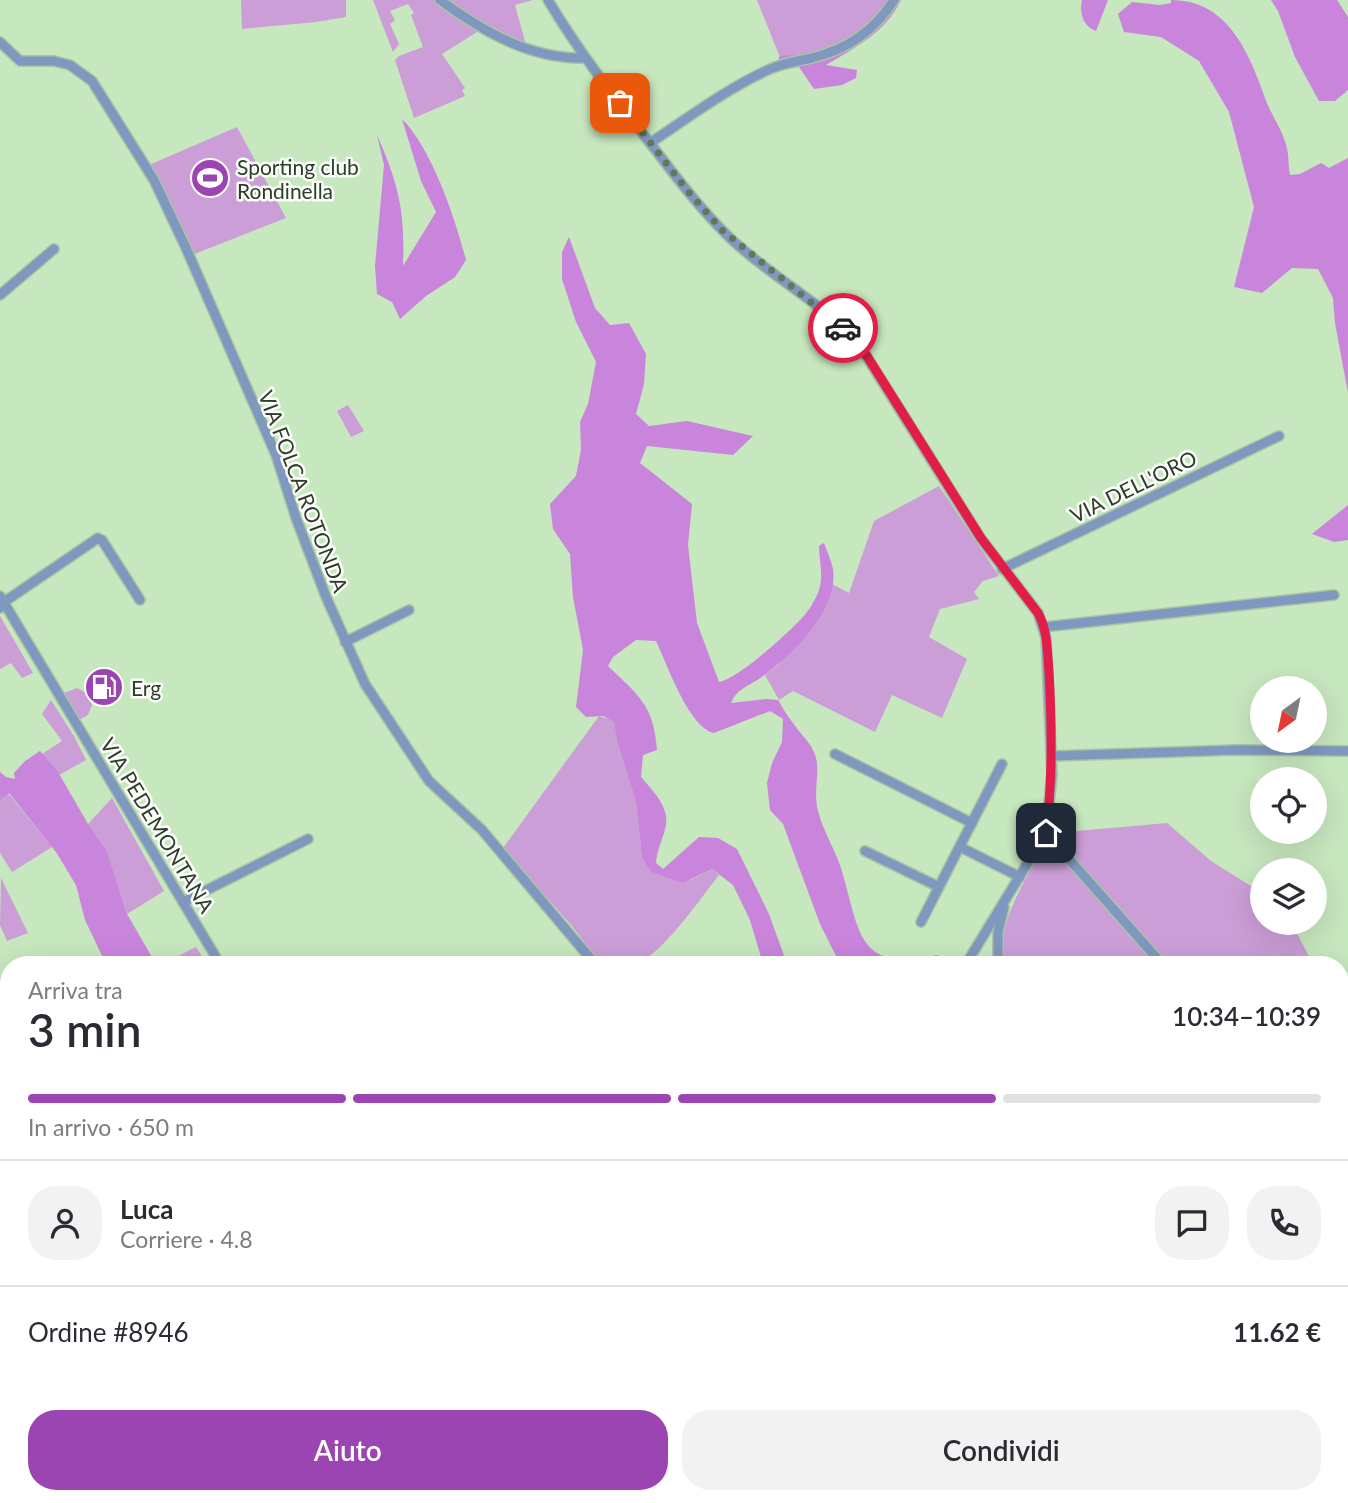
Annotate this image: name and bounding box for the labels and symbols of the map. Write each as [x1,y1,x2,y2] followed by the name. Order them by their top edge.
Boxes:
[590,73,650,133] pin
[237,154,359,203] place label: Sporting club Rondinella
[189,157,231,199] sports icon: Sporting club Rondinella
[808,293,878,363] courier
[254,387,354,596] street label: VIA FOLCA ROTONDA
[1066,445,1200,527] street label: VIA DELL'ORO
[83,666,125,708] fuel station icon: Erg
[131,675,161,700] place label: Erg
[1250,676,1326,752] north arrow
[96,733,221,918] street label: VIA PEDEMONTANA
[1016,803,1076,863] pin

